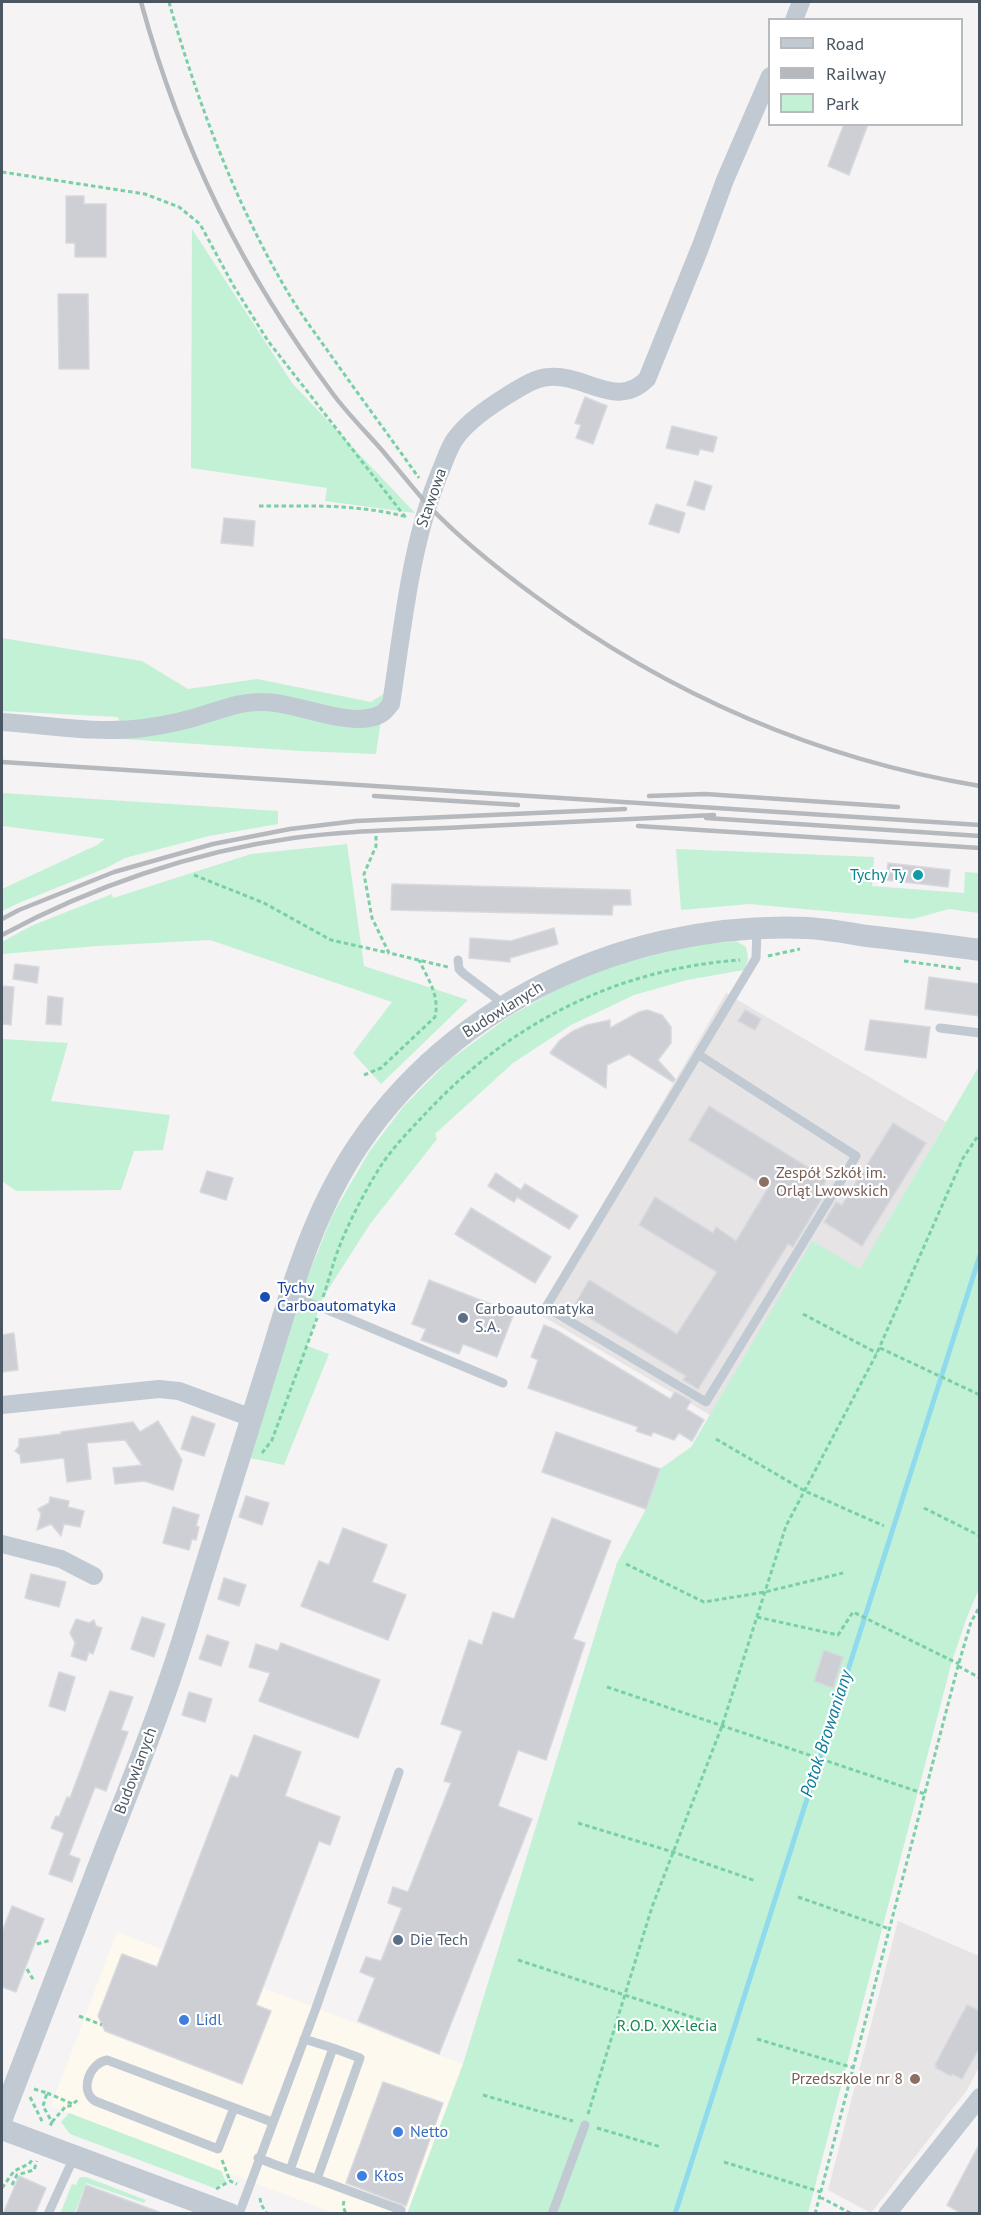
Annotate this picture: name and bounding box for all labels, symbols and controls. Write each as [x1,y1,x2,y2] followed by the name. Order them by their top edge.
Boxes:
[768,18,963,126] legend
[826,32,864,55] text: Road
[826,62,886,85] text: Railway
[826,92,859,115] text: Park
[413,466,451,530] street label: Stawowa
[850,865,906,885] place label: Tychy Ty
[911,868,925,882] marker: Tychy Ty
[459,978,547,1042] street label: Budowlanych
[776,1163,888,1201] place label: Zespół Szkół im. Orląt Lwowskich
[757,1175,771,1189] marker: Zespół Szkół im. Orląt Lwowskich
[277,1278,396,1316] place label: Tychy Carboautomatyka
[258,1290,272,1304] marker: Tychy Carboautomatyka
[475,1299,594,1337] place label: Carboautomatyka S.A.
[456,1311,470,1325] marker: Carboautomatyka S.A.
[796,1668,858,1800] water label: Potok Browaniany
[111,1725,161,1817] street label: Budowlanych
[410,1930,468,1950] place label: Die Tech
[391,1933,405,1947] marker: Die Tech
[196,2010,222,2030] place label: Lidl
[177,2013,191,2027] marker: Lidl
[617,2016,717,2036] park label: R.O.D. XX-lecia
[791,2069,903,2089] place label: Przedszkole nr 8
[908,2072,922,2086] marker: Przedszkole nr 8
[410,2122,448,2142] place label: Netto
[391,2125,405,2139] marker: Netto
[374,2166,404,2186] place label: Kłos
[355,2169,369,2183] marker: Kłos

